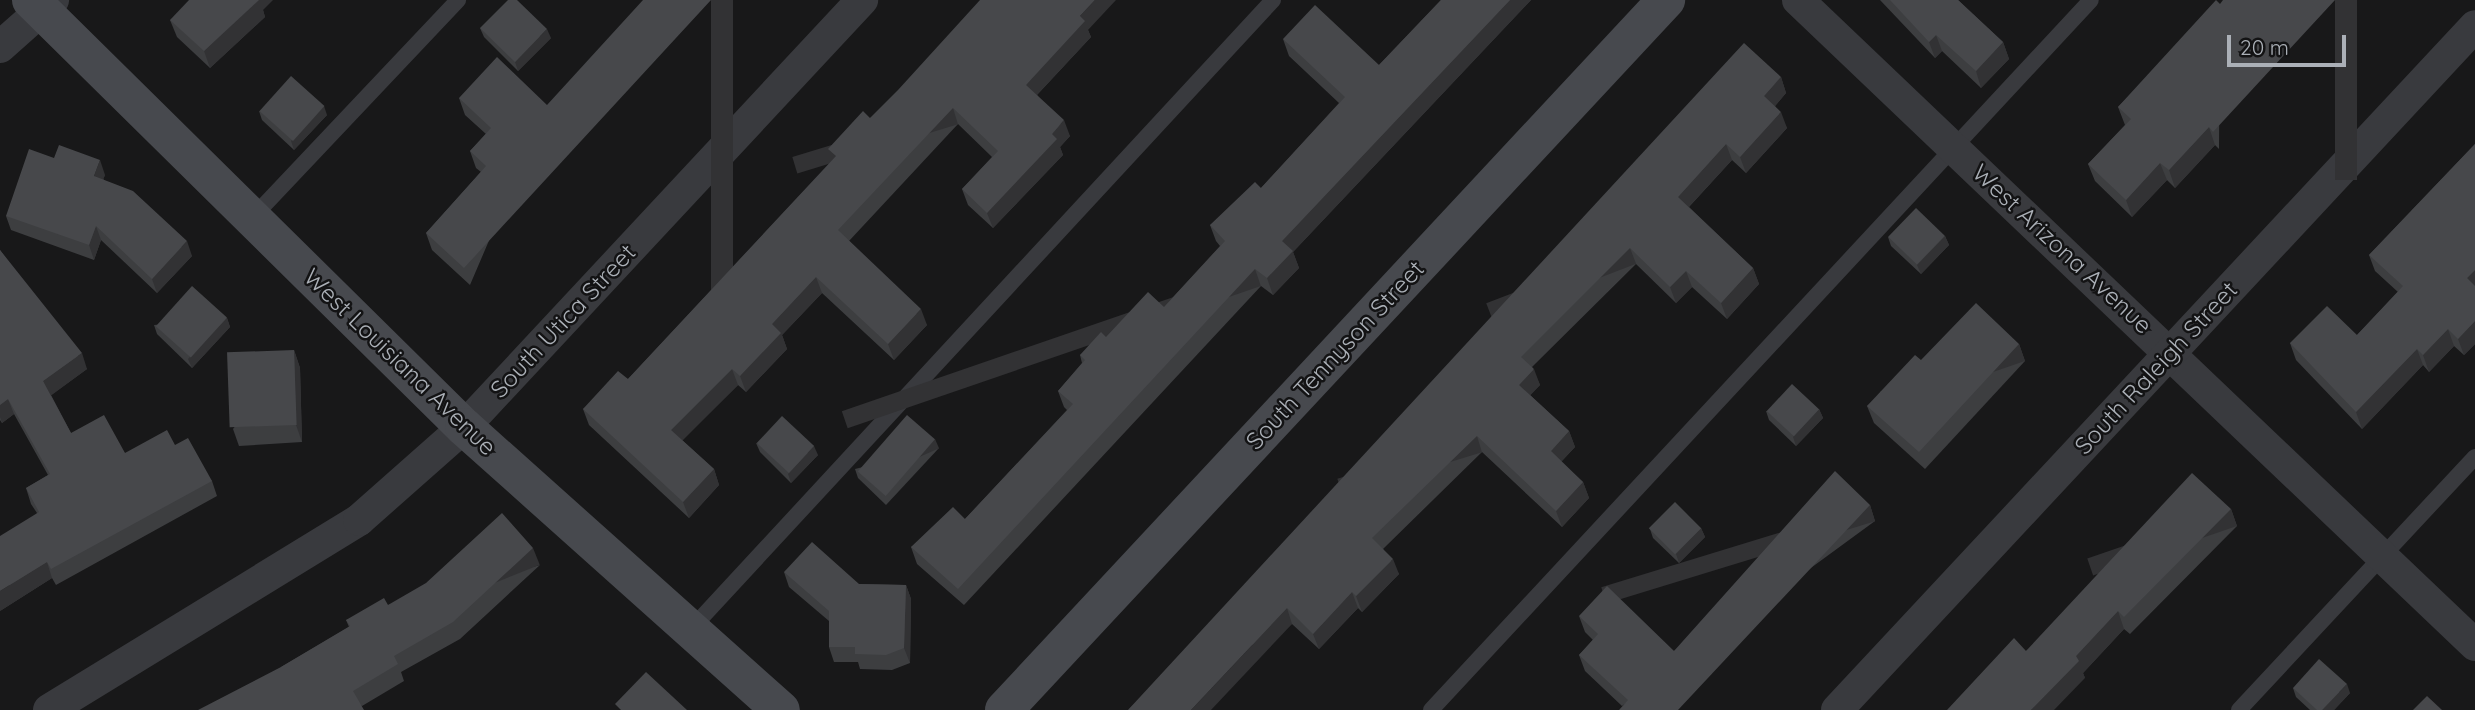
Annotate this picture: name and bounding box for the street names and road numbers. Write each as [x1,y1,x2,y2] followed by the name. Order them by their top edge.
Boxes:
[1966,158,2158,340] street label: West Arizona Avenue
[484,238,642,404] street label: South Utica Street
[1240,255,1430,455] street label: South Tennyson Street
[298,263,502,461] street label: West Louisiana Avenue
[2069,276,2243,460] street label: South Raleigh Street

